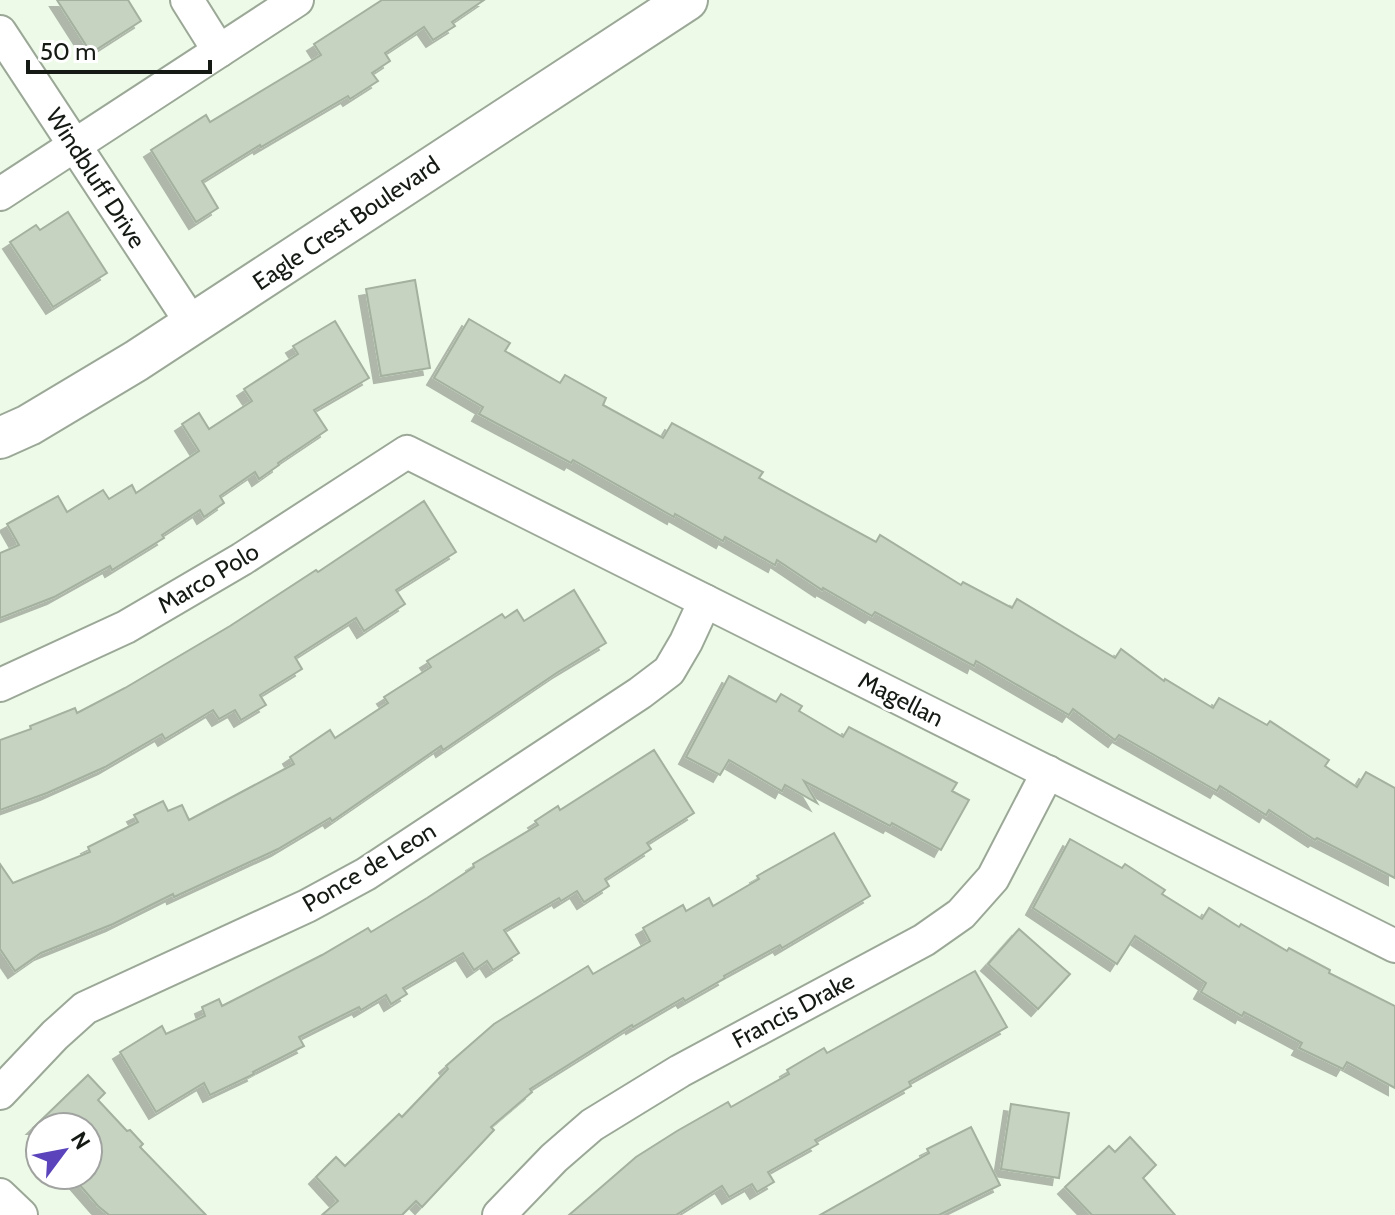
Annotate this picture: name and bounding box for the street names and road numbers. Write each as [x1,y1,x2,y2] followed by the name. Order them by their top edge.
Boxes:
[40,103,152,253] street label: Windbluff Drive
[247,150,445,296] street label: Eagle Crest Boulevard
[152,537,264,619] street label: Marco Polo
[854,665,948,733] street label: Magellan
[297,816,441,918] street label: Ponce de Leon
[727,966,859,1054] street label: Francis Drake

